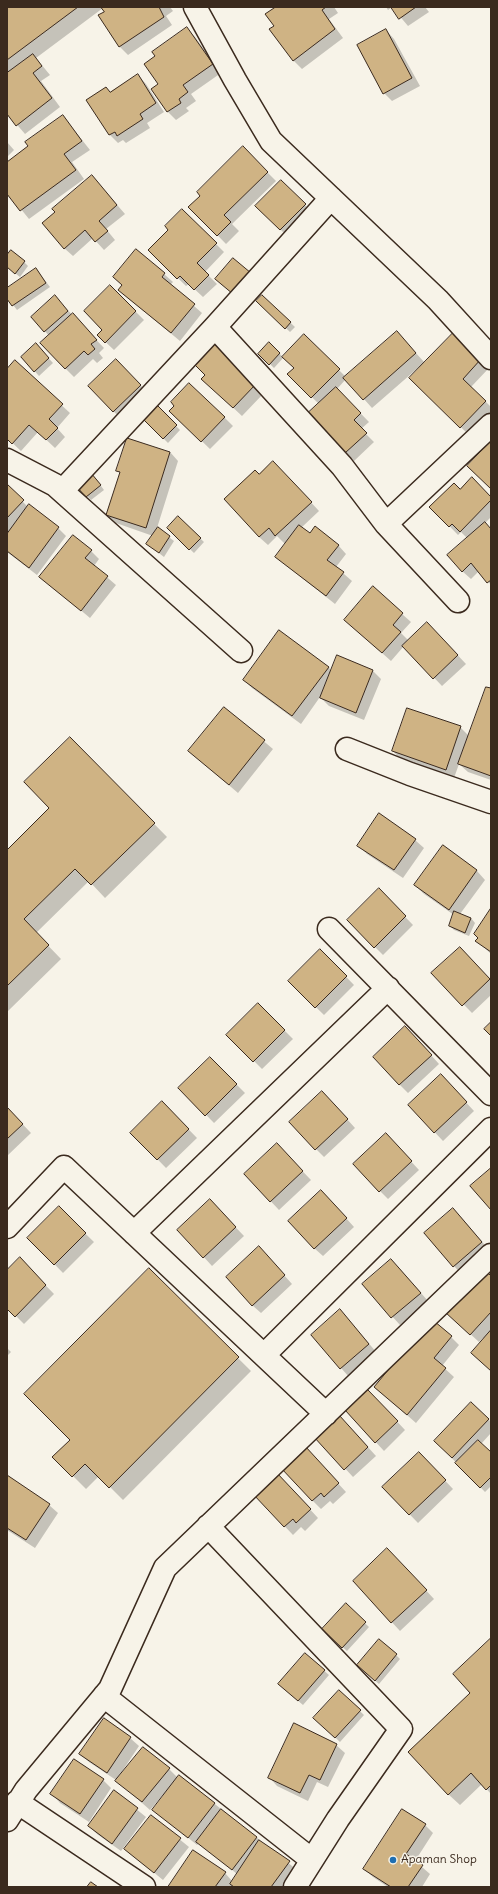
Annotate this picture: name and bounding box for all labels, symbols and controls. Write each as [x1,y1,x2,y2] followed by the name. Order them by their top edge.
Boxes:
[401,1853,477,1867] place label: Apaman Shop
[388,1855,398,1865] marker: Apaman Shop

